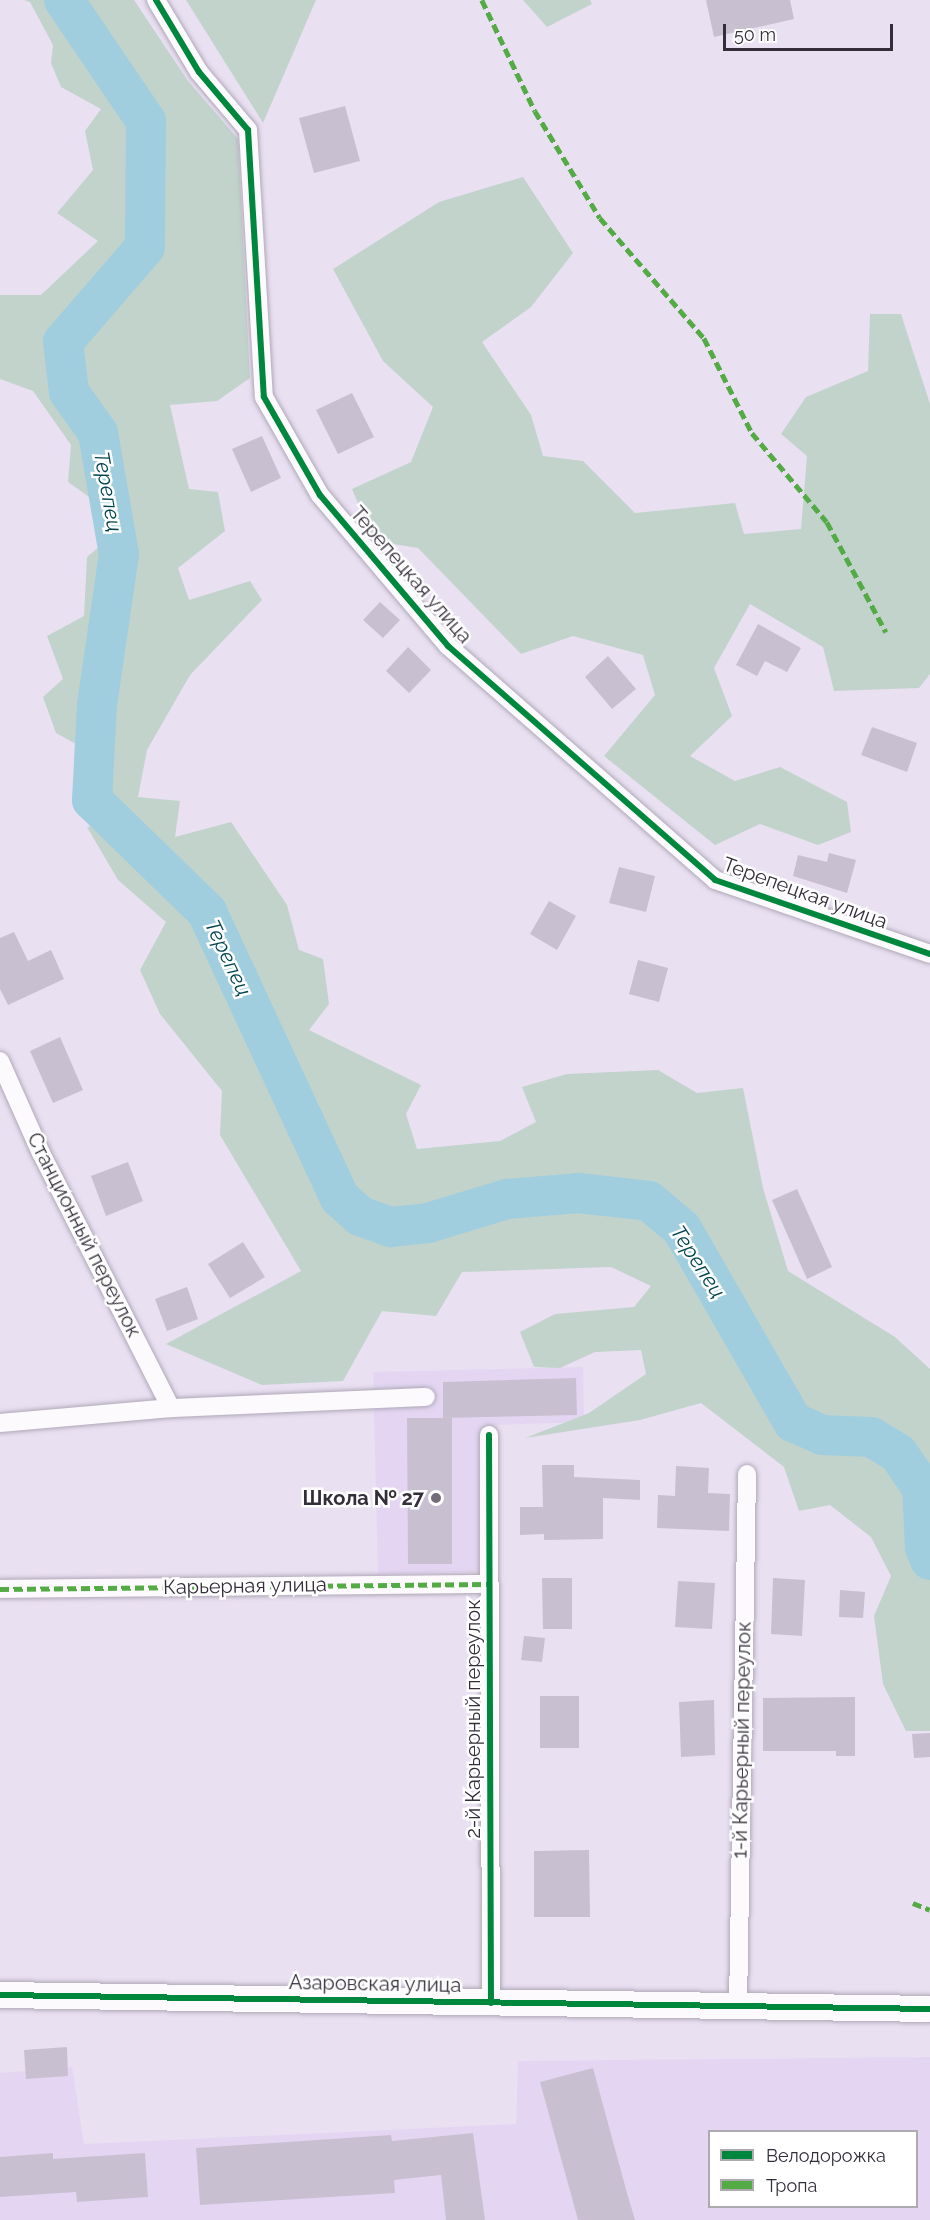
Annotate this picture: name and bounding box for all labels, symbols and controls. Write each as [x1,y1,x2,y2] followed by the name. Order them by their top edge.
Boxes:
[726,12,896,50] scale bar
[734,24,776,45] text: 50 m
[89,450,127,534] water label: Терепец
[345,502,477,648] street label: Терепецкая улица
[719,852,891,934] street label: Терепецкая улица
[199,916,257,1000] water label: Терепец
[22,1129,146,1341] street label: Станционный переулок
[665,1221,731,1303] water label: Терепец
[303,1486,424,1510] place label: Школа № 27
[429,1491,443,1505] marker: Школа № 27
[163,1573,327,1599] street label: Карьерная улица
[461,1599,485,1839] street label: 2-й Карьерный переулок
[728,1621,756,1859] street label: 1-й Карьерный переулок
[288,1970,462,1998] street label: Азаровская улица
[708,2130,918,2208] legend
[766,2145,886,2166] text: Велодорожка
[766,2175,817,2196] text: Тропа

